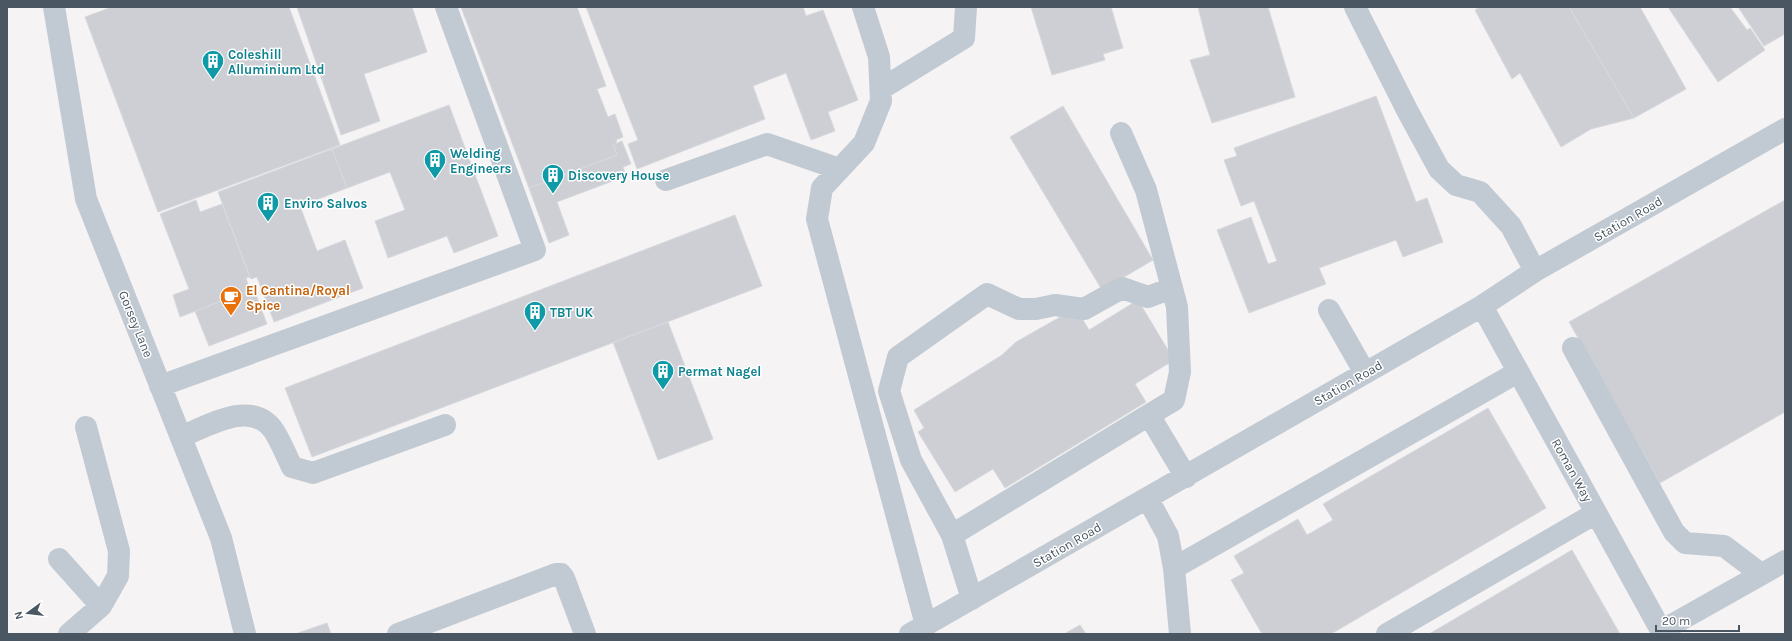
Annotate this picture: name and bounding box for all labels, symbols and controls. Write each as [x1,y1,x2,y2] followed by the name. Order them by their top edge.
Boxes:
[228,47,324,77] place label: Coleshill Alluminium Ltd
[200,48,226,81] building icon: Coleshill Alluminium Ltd
[450,146,512,176] place label: Welding Engineers
[422,147,448,180] building icon: Welding Engineers
[540,162,566,195] building icon: Discovery House
[568,168,669,183] place label: Discovery House
[255,190,281,223] building icon: Enviro Salvos
[1591,193,1665,245] street label: Station Road
[284,196,367,211] place label: Enviro Salvos
[246,283,350,313] place label: El Cantina/Royal Spice
[218,284,244,317] cafe icon: El Cantina/Royal Spice
[116,288,156,360] street label: Gorsey Lane
[522,299,548,332] building icon: TBT UK
[550,305,594,320] place label: TBT UK
[1311,357,1385,409] street label: Station Road
[650,358,676,391] building icon: Permat Nagel
[678,364,761,379] place label: Permat Nagel
[1549,436,1595,504] street label: Roman Way
[1030,519,1104,571] street label: Station Road
[8,593,48,633] north arrow
[1656,607,1739,633] scale bar
[12,610,26,621] text: N
[1662,614,1690,628] text: 20 m

